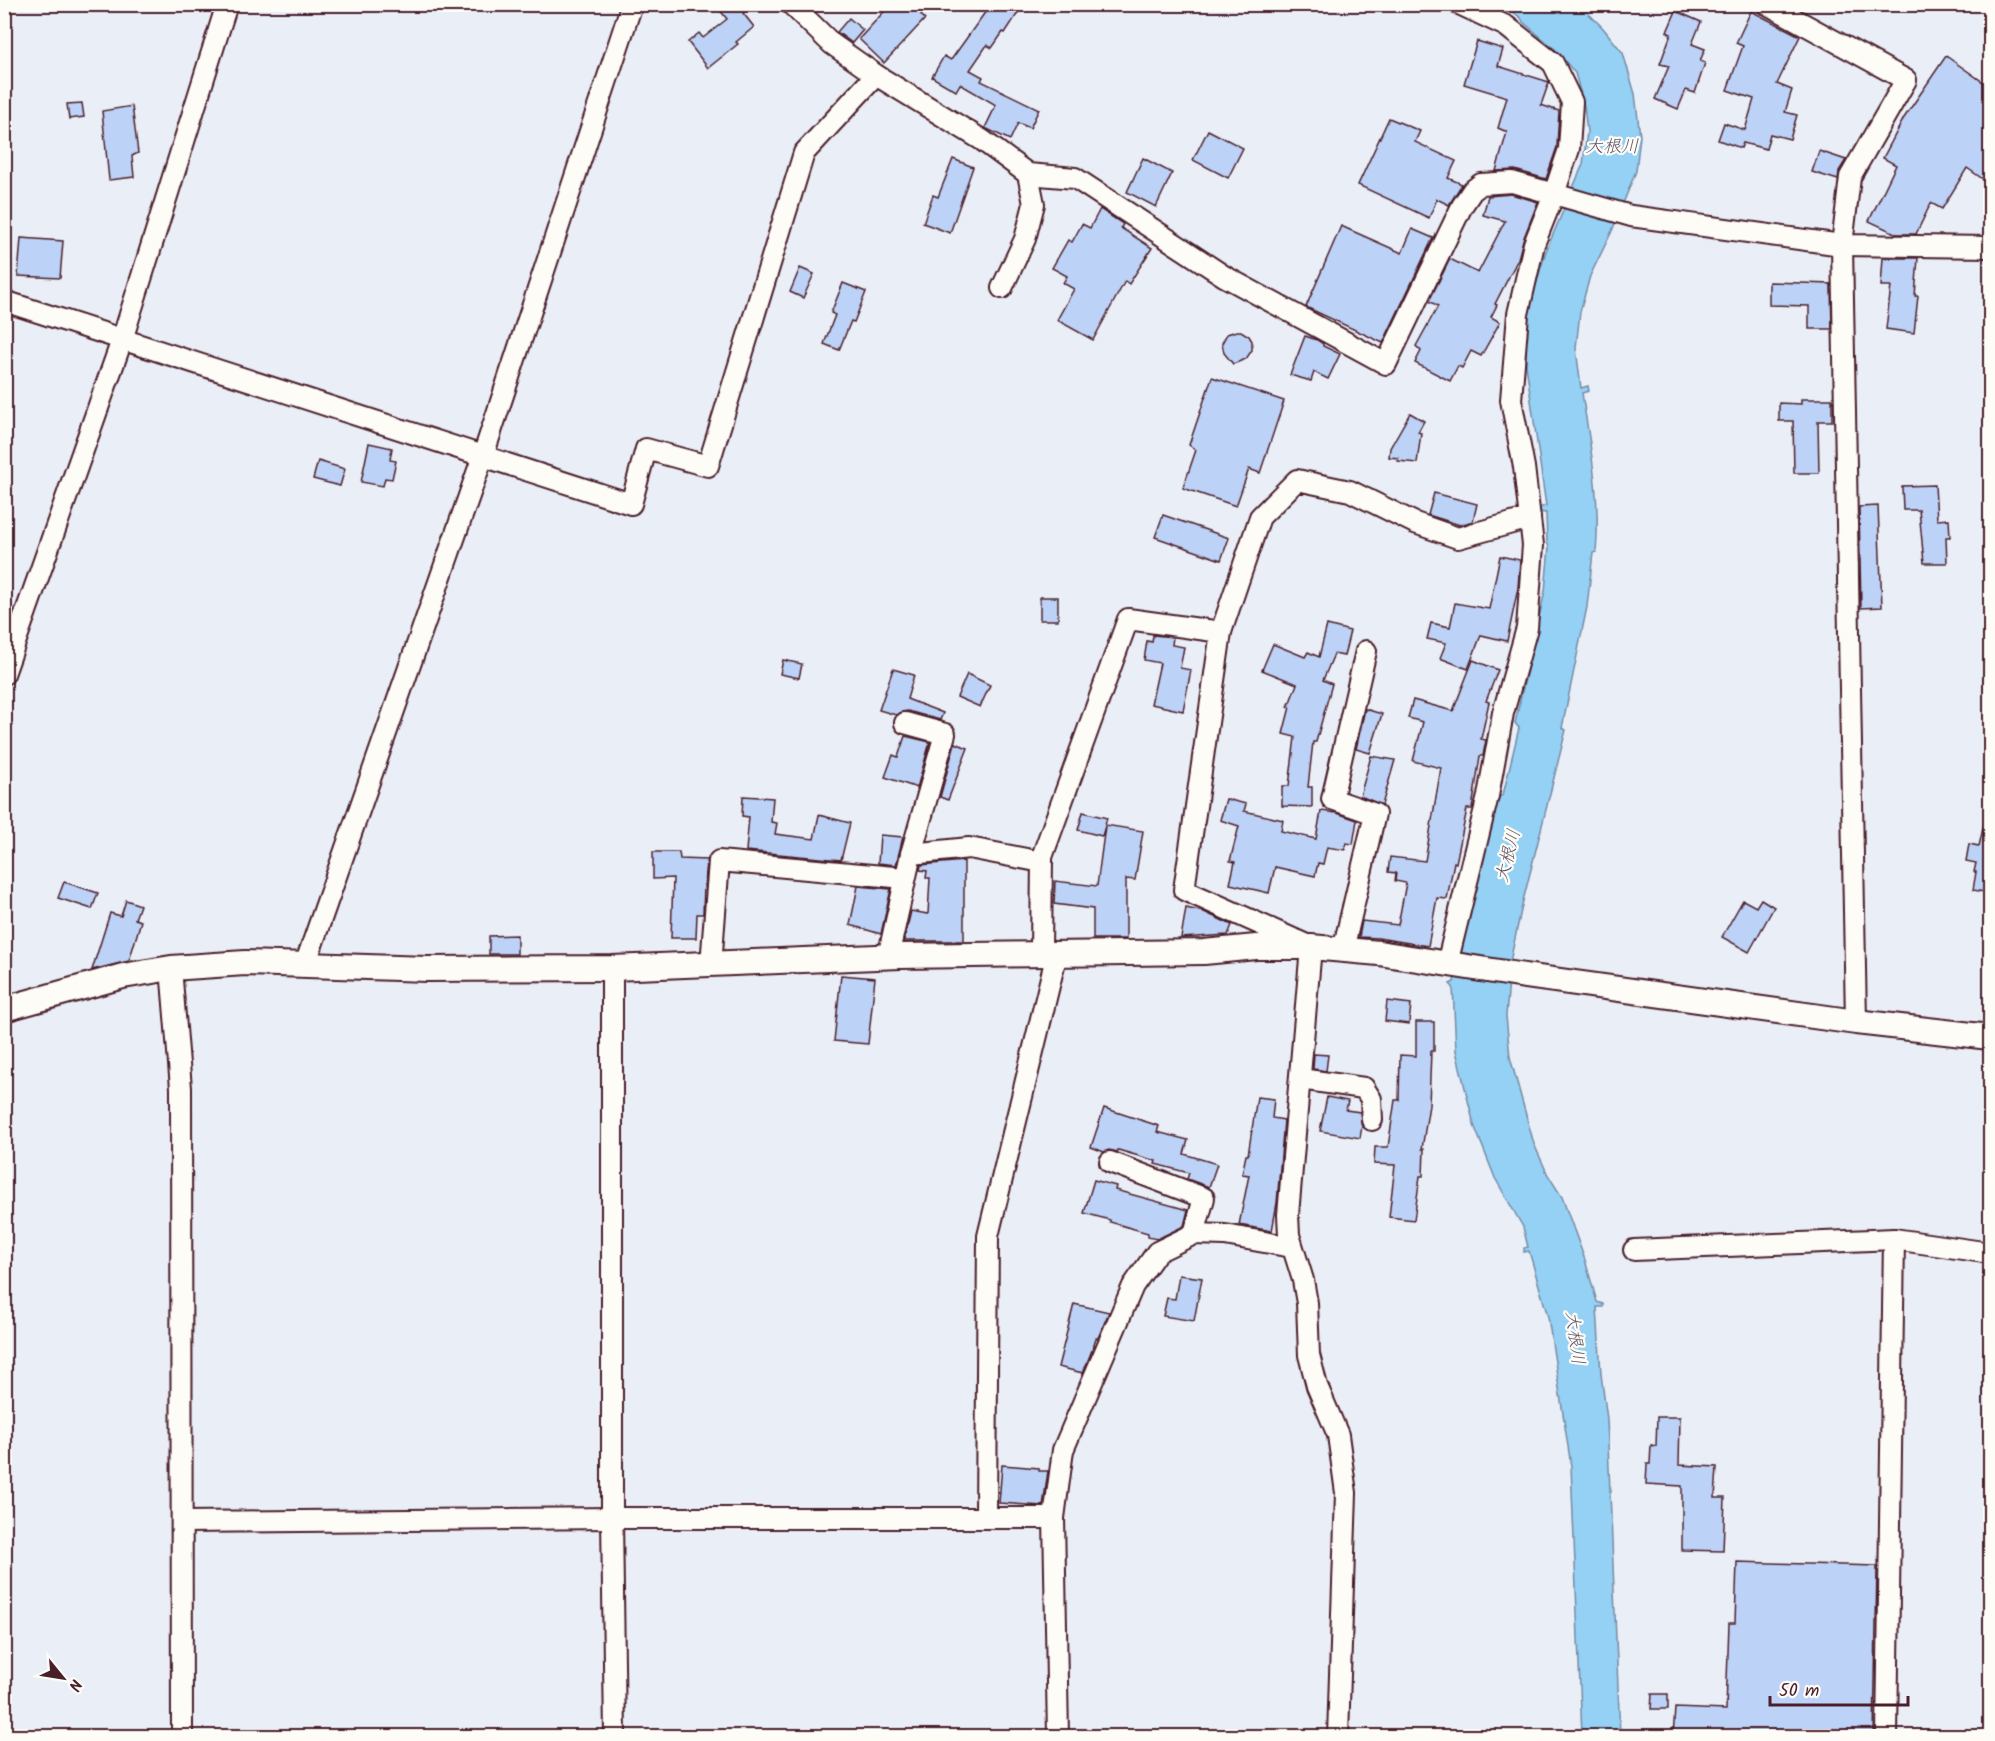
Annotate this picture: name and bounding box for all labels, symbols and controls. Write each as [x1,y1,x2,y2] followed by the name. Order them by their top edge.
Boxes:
[1585,133,1639,162] water label: 大根川
[1488,826,1530,886] water label: 大根川
[1556,1309,1592,1367] water label: 大根川
[33,1648,93,1708] north arrow
[1770,1669,1908,1707] scale bar
[61,1674,88,1695] text: N
[1779,1677,1819,1706] text: 50 m

